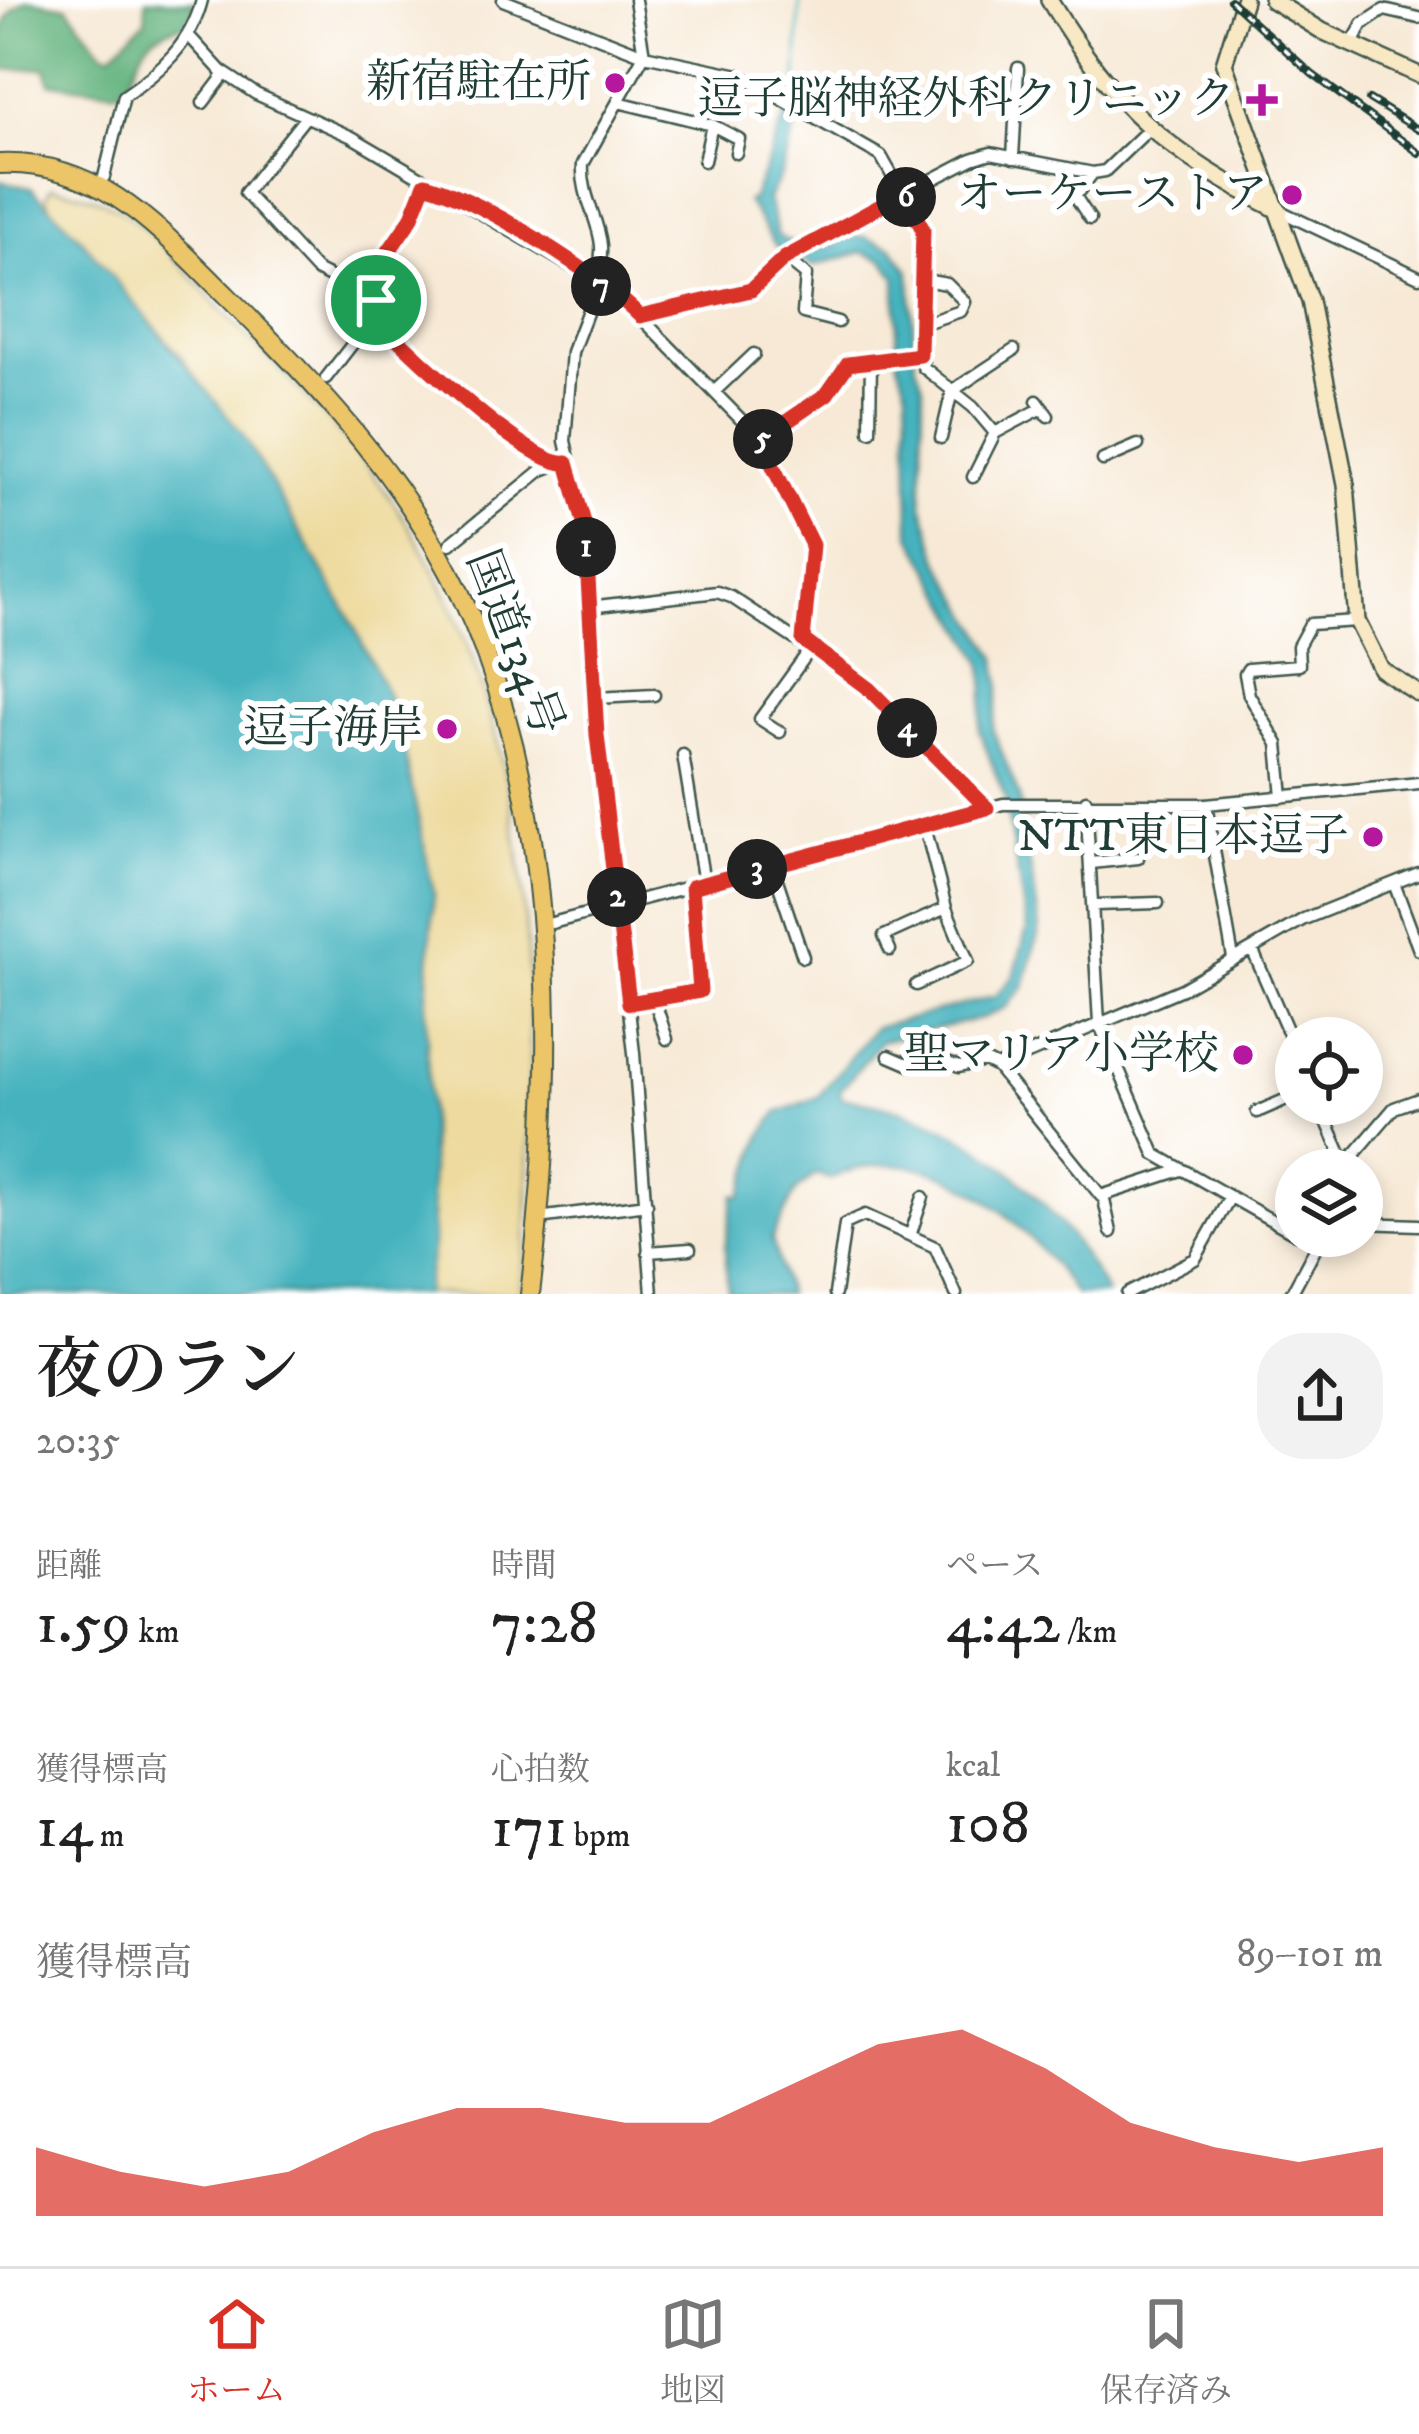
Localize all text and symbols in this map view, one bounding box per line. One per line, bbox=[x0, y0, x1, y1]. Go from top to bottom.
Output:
place label: 新宿駐在所 bbox=[366, 55, 591, 111]
marker: 新宿駐在所 bbox=[602, 70, 628, 96]
place label: 逗子脳神経外科クリニック bbox=[698, 72, 1235, 128]
marker: 逗子脳神経外科クリニック bbox=[1246, 84, 1278, 116]
pin: 6 bbox=[876, 167, 936, 227]
place label: オーケーストア bbox=[957, 167, 1268, 223]
text: 6 bbox=[897, 176, 915, 217]
marker: オーケーストア bbox=[1279, 182, 1305, 208]
pin bbox=[325, 249, 427, 351]
pin: 7 bbox=[571, 256, 631, 316]
text: 7 bbox=[592, 265, 610, 306]
icon: arrive bbox=[343, 267, 409, 333]
pin: 5 bbox=[733, 409, 793, 469]
text: 5 bbox=[755, 418, 771, 459]
pin: 1 bbox=[556, 517, 616, 577]
text: 1 bbox=[580, 526, 592, 567]
street label: 国道134号 bbox=[453, 542, 575, 744]
pin: 4 bbox=[877, 698, 937, 758]
place label: 逗子海岸 bbox=[243, 701, 423, 757]
text: 4 bbox=[898, 707, 917, 748]
marker: 逗子海岸 bbox=[434, 716, 460, 742]
place label: NTT東日本逗子 bbox=[1018, 809, 1349, 865]
marker: NTT東日本逗子 bbox=[1360, 824, 1386, 850]
pin: 3 bbox=[727, 839, 787, 899]
text: 3 bbox=[751, 848, 763, 889]
pin: 2 bbox=[587, 867, 647, 927]
text: 2 bbox=[609, 876, 625, 917]
map controls bbox=[1275, 1017, 1383, 1257]
button: locate bbox=[1275, 1017, 1383, 1125]
place label: 聖マリア小学校 bbox=[904, 1027, 1219, 1083]
marker: 聖マリア小学校 bbox=[1230, 1042, 1256, 1068]
button: layers bbox=[1275, 1149, 1383, 1257]
text: 夜のラン bbox=[36, 1331, 300, 1413]
button: share bbox=[1257, 1333, 1383, 1459]
text: 20:35 bbox=[36, 1417, 120, 1466]
text: 距離 bbox=[36, 1546, 102, 1587]
text: 時間 bbox=[491, 1546, 557, 1587]
text: ペース bbox=[946, 1546, 1043, 1587]
text: 1.59 bbox=[36, 1587, 131, 1662]
text: 7:28 bbox=[491, 1587, 598, 1662]
text: 4:42 bbox=[946, 1587, 1060, 1662]
text: km bbox=[131, 1612, 180, 1653]
text: /km bbox=[1060, 1612, 1117, 1653]
text: kcal bbox=[946, 1746, 1000, 1787]
text: 獲得標高 bbox=[36, 1750, 168, 1791]
text: 心拍数 bbox=[491, 1750, 590, 1791]
text: 108 bbox=[946, 1787, 1030, 1862]
text: 14 bbox=[36, 1791, 93, 1866]
text: 171 bbox=[491, 1791, 567, 1866]
text: m bbox=[93, 1816, 124, 1857]
text: bpm bbox=[567, 1816, 631, 1857]
text: 89–101 m bbox=[1237, 1930, 1383, 1979]
text: 獲得標高 bbox=[36, 1939, 192, 1988]
tab: ホーム bbox=[187, 2291, 286, 2412]
tab: 地図 bbox=[660, 2291, 726, 2412]
tab: 保存済み bbox=[1100, 2291, 1232, 2412]

